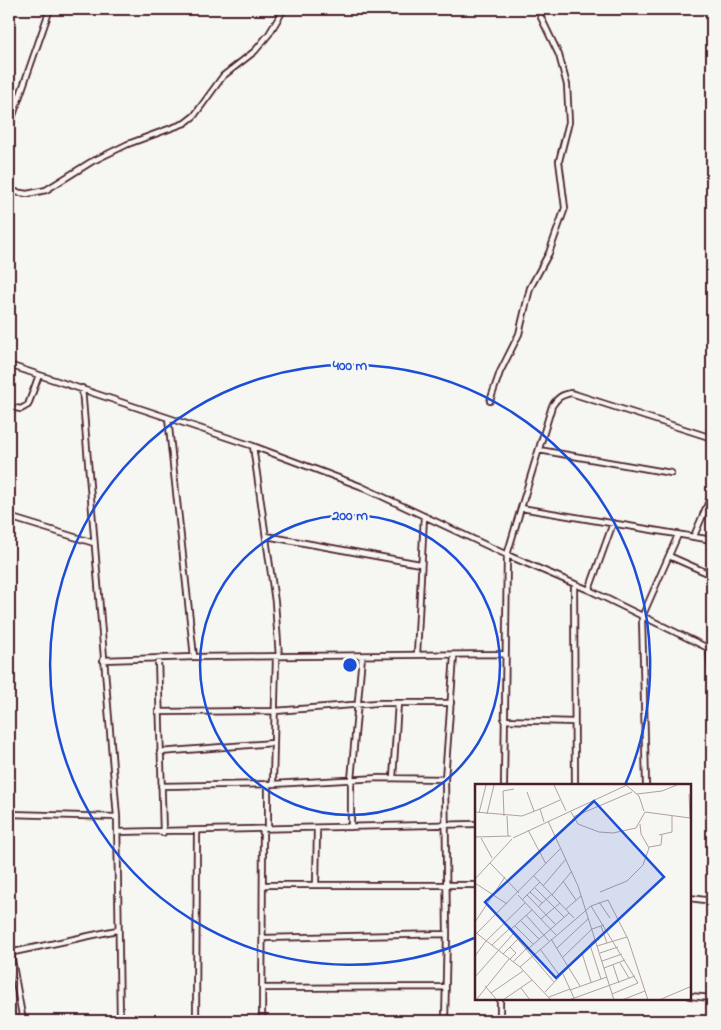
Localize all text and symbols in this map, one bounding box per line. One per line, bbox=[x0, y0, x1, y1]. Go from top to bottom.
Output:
text: 400 m bbox=[332, 355, 368, 377]
text: 200 m bbox=[331, 505, 368, 527]
centre of rings bbox=[341, 656, 359, 674]
inset map bbox=[475, 784, 691, 1000]

